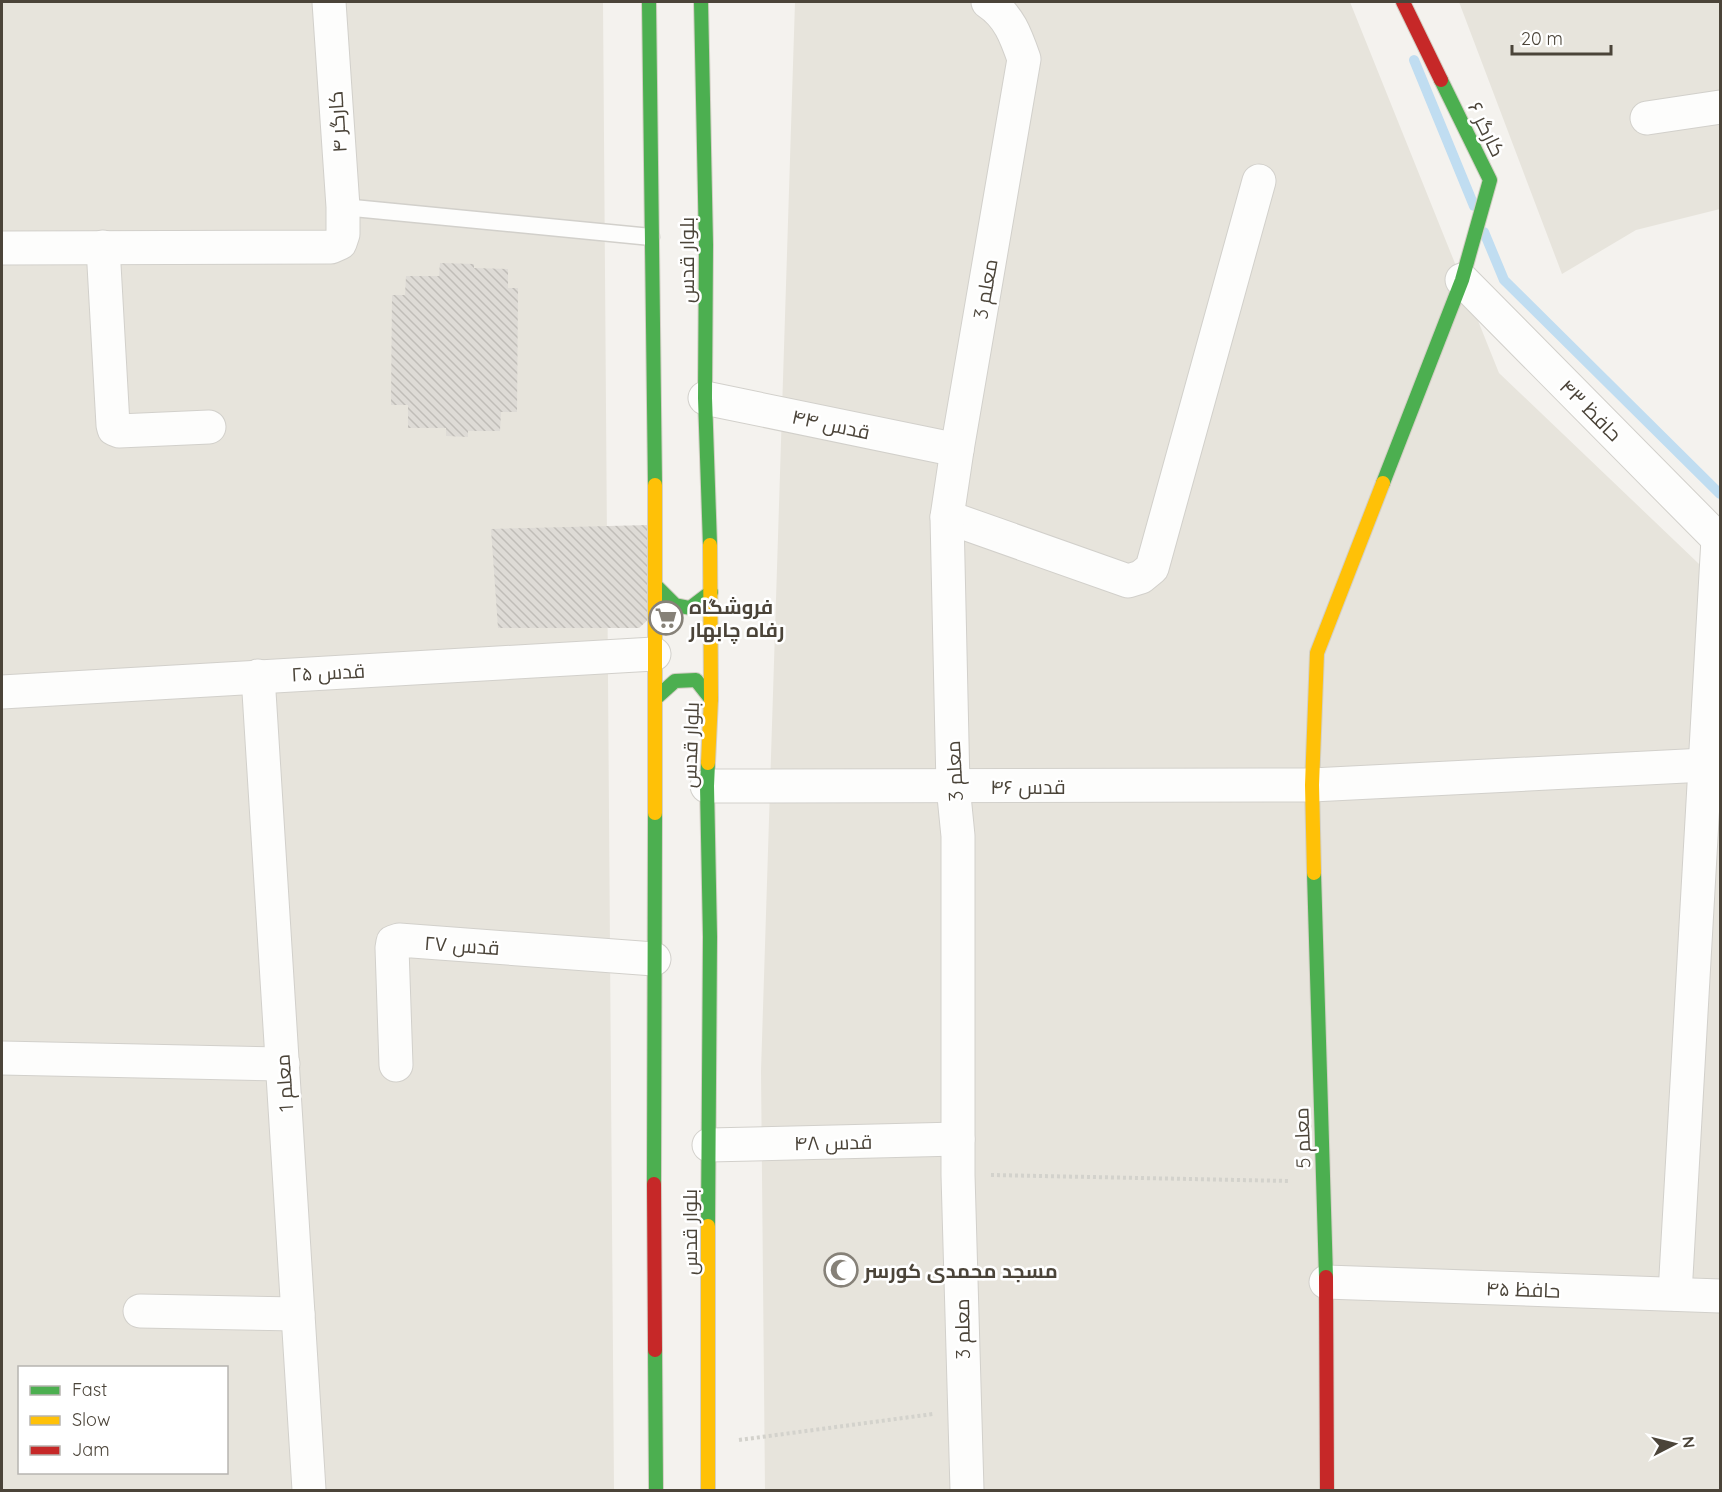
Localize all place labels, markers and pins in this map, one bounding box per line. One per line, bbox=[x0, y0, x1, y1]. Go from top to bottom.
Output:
place label: فروشگاه رفاه چابهار bbox=[688, 594, 784, 644]
supermarket icon: فروشگاه رفاه چابهار bbox=[648, 600, 684, 636]
mosque icon: مسجد محمدی کورسر bbox=[823, 1252, 859, 1288]
place label: مسجد محمدی کورسر bbox=[863, 1258, 1058, 1283]

